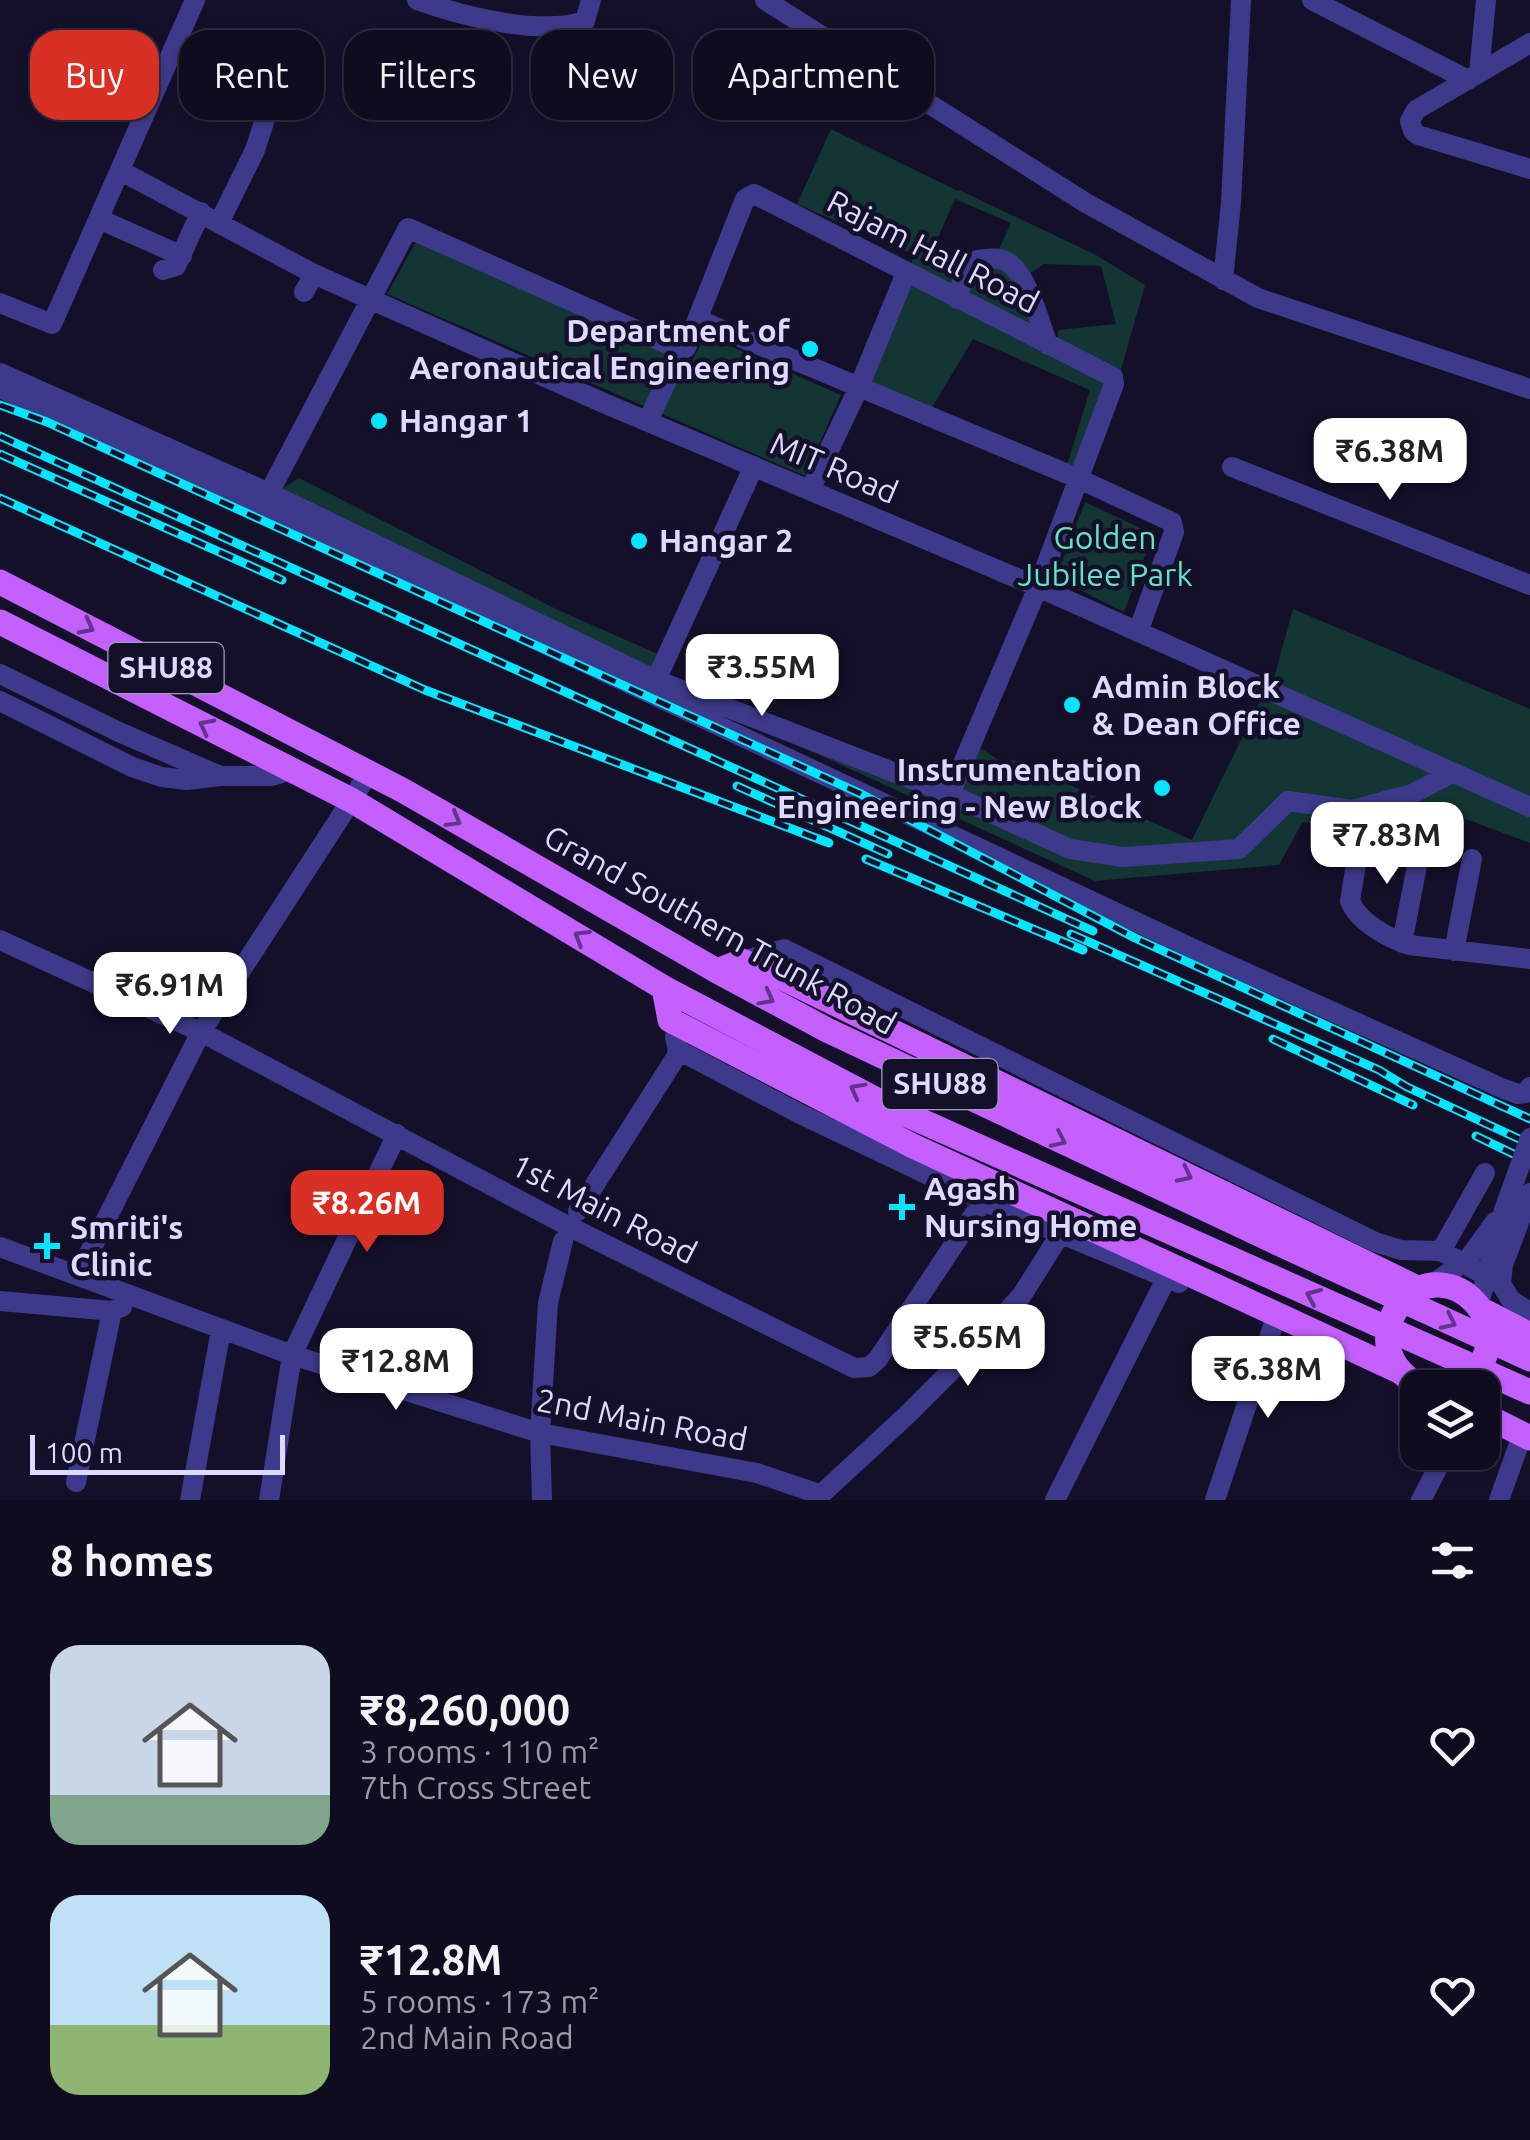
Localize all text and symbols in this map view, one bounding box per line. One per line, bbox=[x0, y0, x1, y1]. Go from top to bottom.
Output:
chip: Buy bbox=[30, 30, 159, 120]
chip: Rent bbox=[179, 30, 324, 120]
chip: Filters bbox=[344, 30, 511, 120]
chip: New bbox=[531, 30, 673, 120]
chip: Apartment bbox=[693, 30, 934, 120]
street label: Rajam Hall Road bbox=[822, 182, 1045, 320]
place label: Department of Aeronautical Engineering bbox=[409, 312, 791, 385]
marker: Department of Aeronautical Engineering bbox=[799, 338, 821, 360]
place label: Hangar 1 bbox=[399, 402, 533, 438]
marker: Hangar 1 bbox=[368, 410, 390, 432]
pin: ₹6.38M bbox=[1309, 418, 1471, 503]
street label: MIT Road bbox=[765, 424, 904, 510]
text: ₹6.38M bbox=[1336, 432, 1444, 468]
park label: Golden Jubilee Park bbox=[1017, 519, 1193, 592]
place label: Hangar 2 bbox=[659, 522, 793, 558]
marker: Hangar 2 bbox=[628, 530, 650, 552]
one-way arrow bbox=[76, 615, 94, 634]
pin: ₹3.55M bbox=[681, 634, 843, 719]
road number: SHU88 bbox=[109, 643, 224, 693]
text: ₹3.55M bbox=[708, 648, 816, 684]
place label: Admin Block & Dean Office bbox=[1092, 668, 1301, 741]
marker: Admin Block & Dean Office bbox=[1061, 694, 1083, 716]
one-way arrow bbox=[198, 719, 216, 738]
place label: Instrumentation Engineering - New Block bbox=[777, 751, 1142, 824]
marker: Instrumentation Engineering - New Block bbox=[1151, 777, 1173, 799]
pin: ₹7.83M bbox=[1306, 802, 1468, 887]
one-way arrow bbox=[443, 807, 461, 827]
text: ₹7.83M bbox=[1333, 816, 1441, 852]
street label: Grand Southern Trunk Road bbox=[538, 817, 903, 1041]
one-way arrow bbox=[574, 930, 592, 949]
pin: ₹6.91M bbox=[89, 952, 251, 1037]
text: ₹6.91M bbox=[116, 966, 224, 1002]
one-way arrow bbox=[757, 986, 775, 1005]
road number: SHU88 bbox=[882, 1059, 998, 1109]
one-way arrow bbox=[850, 1082, 868, 1102]
one-way arrow bbox=[1049, 1127, 1067, 1147]
street label: 1st Main Road bbox=[506, 1146, 703, 1270]
one-way arrow bbox=[1175, 1162, 1193, 1182]
pin: ₹8.26M bbox=[286, 1170, 448, 1255]
place label: Agash Nursing Home bbox=[924, 1170, 1137, 1243]
text: ₹8.26M bbox=[313, 1184, 421, 1220]
marker: Agash Nursing Home bbox=[889, 1194, 915, 1220]
place label: Smriti's Clinic bbox=[70, 1209, 183, 1282]
marker: Smriti's Clinic bbox=[34, 1233, 60, 1259]
one-way arrow bbox=[1305, 1288, 1323, 1308]
pin: ₹5.65M bbox=[887, 1304, 1049, 1389]
one-way arrow bbox=[1439, 1310, 1457, 1330]
text: ₹5.65M bbox=[914, 1318, 1022, 1354]
pin: ₹12.8M bbox=[315, 1328, 477, 1413]
pin: ₹6.38M bbox=[1187, 1336, 1349, 1421]
text: ₹12.8M bbox=[342, 1342, 450, 1378]
text: ₹6.38M bbox=[1214, 1350, 1322, 1386]
map controls bbox=[1400, 1370, 1500, 1470]
button: layers bbox=[1400, 1370, 1500, 1470]
street label: 2nd Main Road bbox=[534, 1381, 751, 1457]
scale bar bbox=[30, 1430, 285, 1474]
text: 100 m bbox=[45, 1437, 123, 1468]
icon: filters bbox=[1425, 1533, 1480, 1588]
text: 8 homes bbox=[50, 1537, 214, 1584]
icon: home bbox=[130, 1685, 250, 1805]
text: ₹8,260,000 bbox=[360, 1686, 570, 1733]
icon: heart bbox=[1425, 1718, 1480, 1773]
text: 3 rooms · 110 m² bbox=[360, 1733, 600, 1769]
text: 7th Cross Street bbox=[360, 1769, 591, 1805]
icon: home bbox=[130, 1935, 250, 2055]
text: ₹12.8M bbox=[360, 1936, 502, 1983]
icon: heart bbox=[1425, 1968, 1480, 2023]
text: 5 rooms · 173 m² bbox=[360, 1983, 600, 2019]
text: 2nd Main Road bbox=[360, 2019, 574, 2055]

